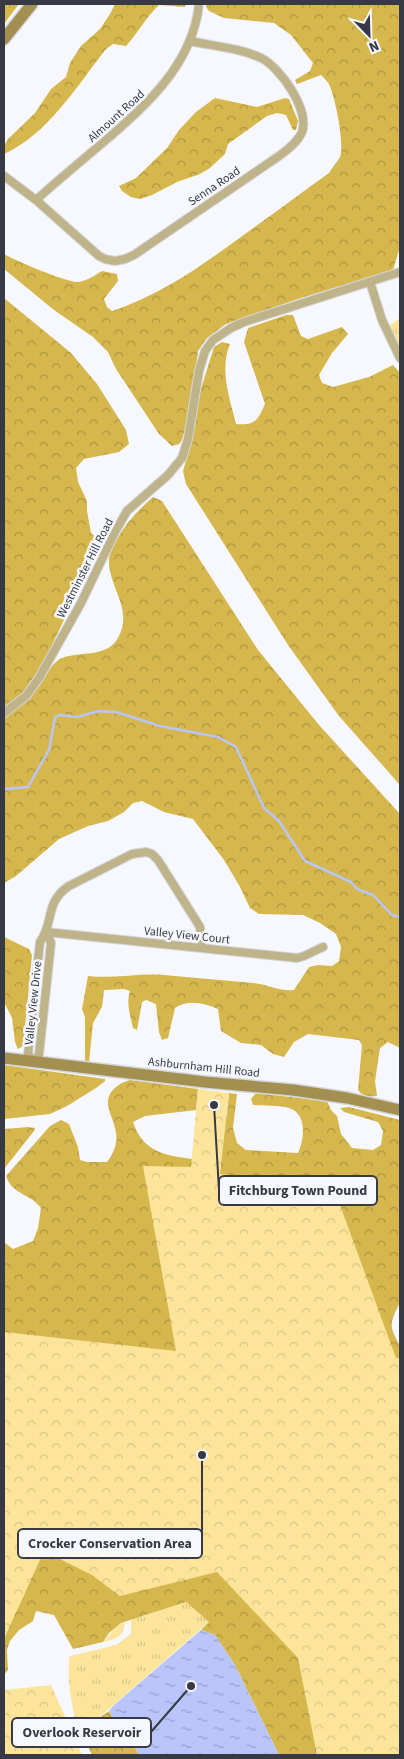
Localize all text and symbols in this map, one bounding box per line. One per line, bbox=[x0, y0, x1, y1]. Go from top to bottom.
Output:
north arrow bbox=[344, 10, 394, 60]
text: N bbox=[365, 35, 382, 57]
street label: Almount Road bbox=[84, 86, 149, 147]
street label: Senna Road bbox=[185, 163, 244, 210]
street label: Westminster Hill Road bbox=[53, 515, 118, 621]
street label: Valley View Court bbox=[143, 923, 231, 948]
street label: Valley View Drive bbox=[21, 960, 46, 1046]
street label: Ashburnham Hill Road bbox=[147, 1053, 261, 1082]
callout: Fitchburg Town Pound bbox=[219, 1176, 377, 1205]
text: Fitchburg Town Pound bbox=[229, 1181, 367, 1201]
callout: Crocker Conservation Area bbox=[18, 1529, 202, 1558]
text: Crocker Conservation Area bbox=[28, 1534, 192, 1554]
callout: Overlook Reservoir bbox=[12, 1718, 151, 1747]
text: Overlook Reservoir bbox=[23, 1723, 142, 1743]

